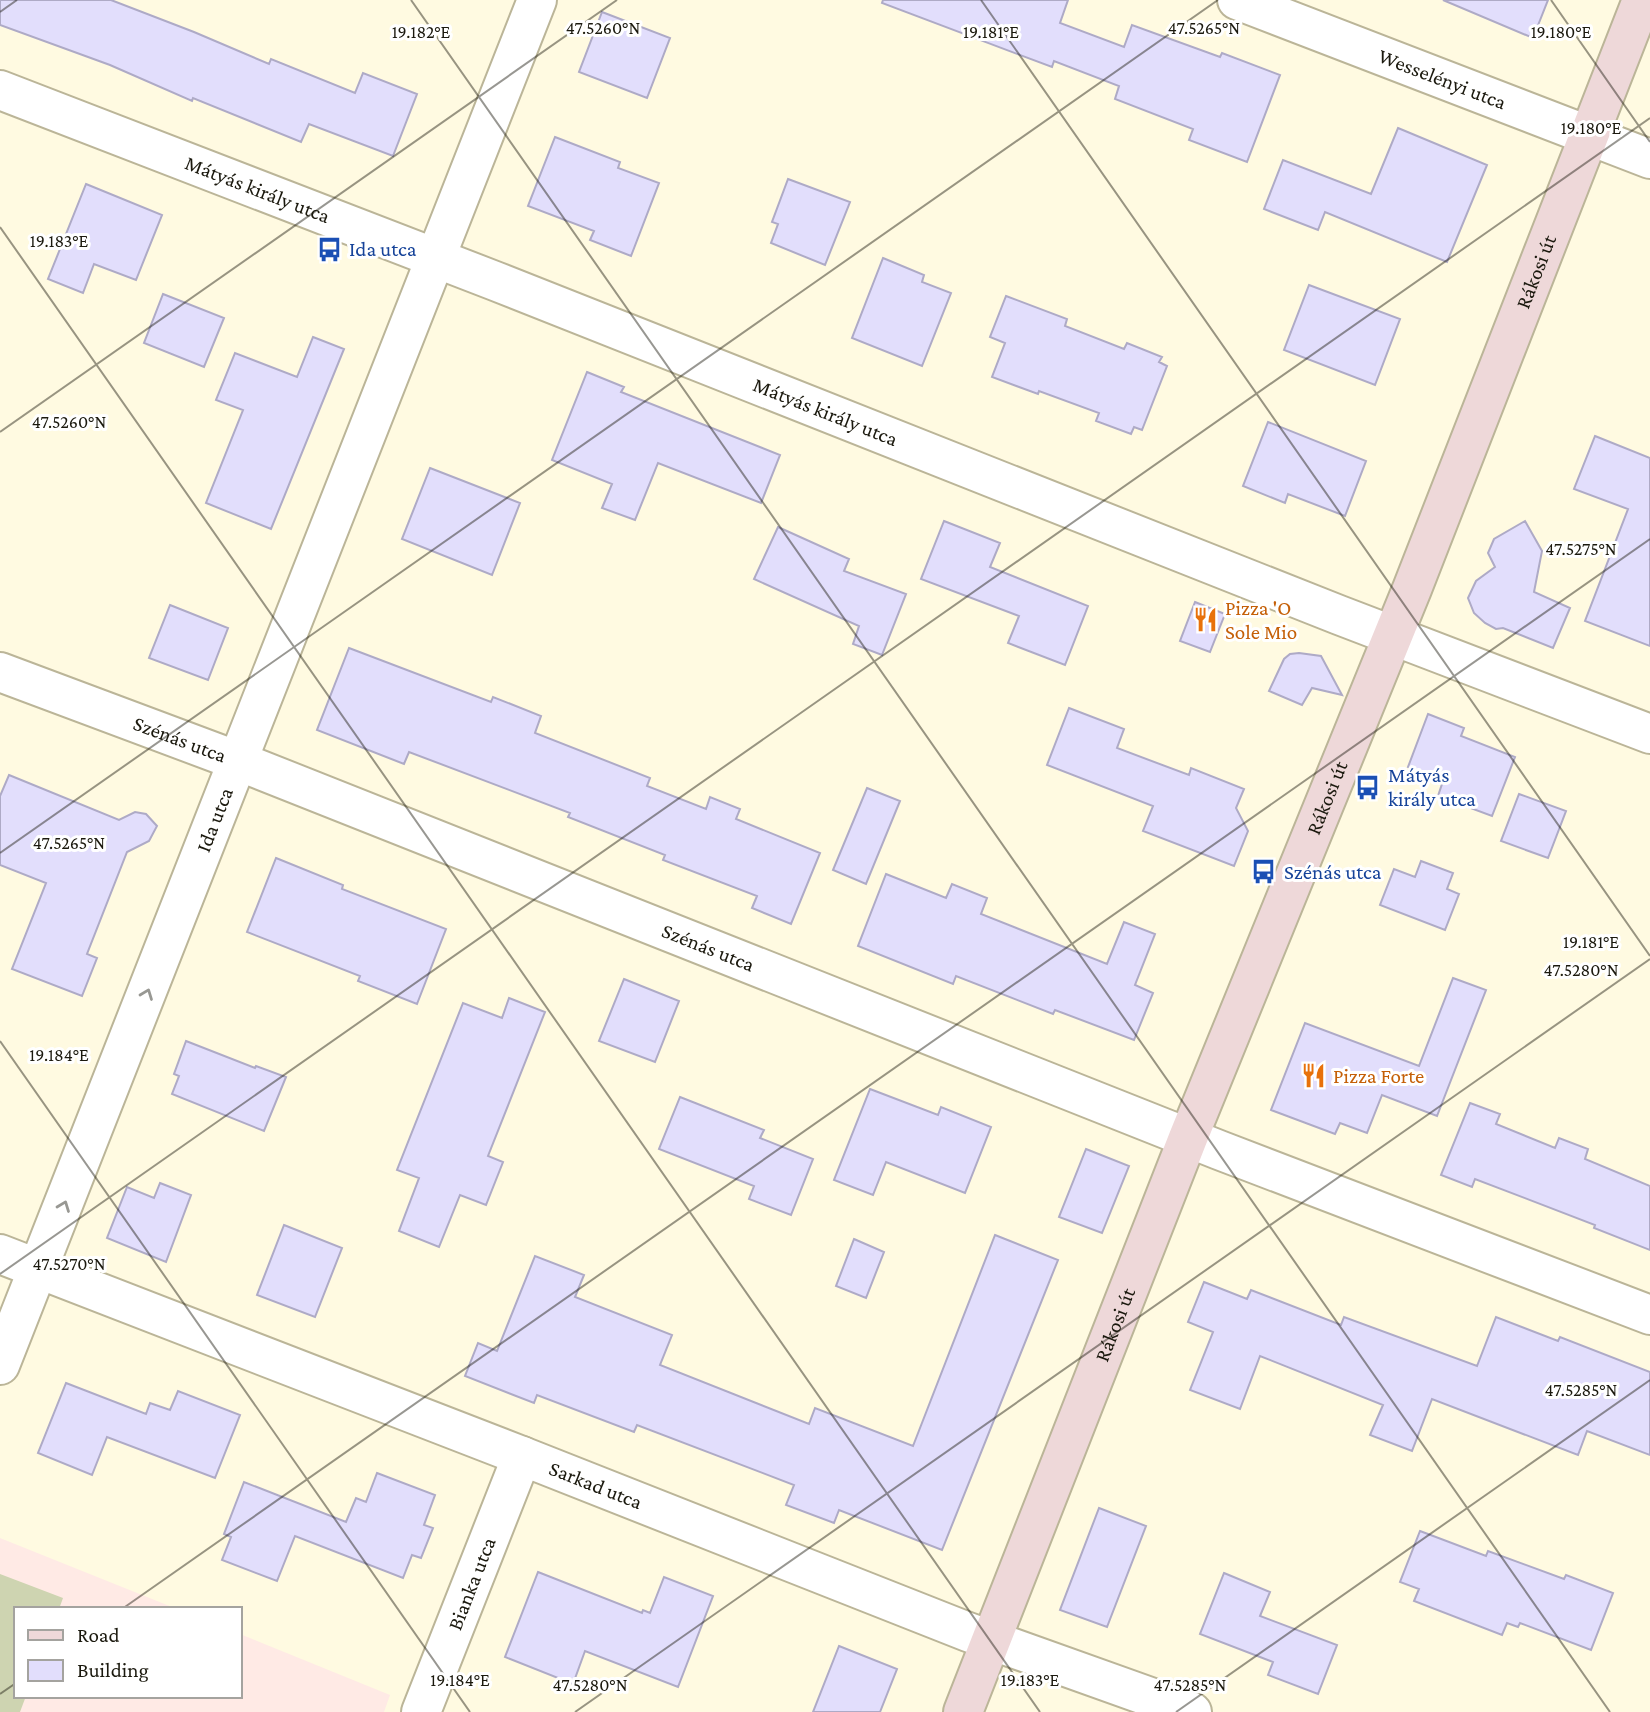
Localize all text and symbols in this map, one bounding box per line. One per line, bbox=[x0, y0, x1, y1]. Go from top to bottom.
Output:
text: 47.5260°N bbox=[566, 18, 640, 38]
text: 47.5265°N bbox=[1168, 18, 1240, 38]
text: 19.182°E bbox=[392, 22, 451, 42]
text: 19.181°E bbox=[963, 22, 1019, 42]
text: 19.180°E bbox=[1531, 22, 1592, 42]
street label: Wesselényi utca bbox=[1375, 44, 1510, 115]
text: 19.180°E bbox=[1561, 118, 1622, 138]
street label: Mátyás király utca bbox=[182, 151, 334, 228]
street label: Rákosi út bbox=[1511, 230, 1561, 312]
text: 19.183°E bbox=[30, 231, 89, 251]
bus stop icon: Ida utca bbox=[315, 235, 343, 263]
place label: Ida utca bbox=[349, 237, 417, 261]
street label: Mátyás király utca bbox=[750, 372, 901, 451]
text: 47.5260°N bbox=[32, 412, 106, 432]
text: 47.5275°N bbox=[1545, 539, 1617, 559]
place label: Pizza 'O Sole Mio bbox=[1225, 596, 1297, 644]
restaurant icon: Pizza 'O Sole Mio bbox=[1191, 606, 1219, 634]
street label: Szénás utca bbox=[130, 711, 230, 768]
street label: Rákosi út bbox=[1301, 756, 1353, 838]
place label: Mátyás király utca bbox=[1388, 763, 1476, 811]
bus stop icon: Mátyás király utca bbox=[1354, 773, 1382, 801]
street label: Ida utca bbox=[191, 784, 238, 855]
text: 47.5265°N bbox=[33, 833, 105, 853]
bus stop icon: Szénás utca bbox=[1250, 858, 1278, 886]
place label: Szénás utca bbox=[1284, 860, 1382, 884]
street label: Szénás utca bbox=[659, 918, 758, 977]
text: 19.181°E bbox=[1563, 932, 1619, 952]
text: 47.5280°N bbox=[1543, 960, 1619, 980]
one-way arrow bbox=[138, 989, 152, 1001]
text: 19.184°E bbox=[29, 1045, 89, 1065]
restaurant icon: Pizza Forte bbox=[1299, 1062, 1327, 1090]
place label: Pizza Forte bbox=[1333, 1064, 1424, 1088]
one-way arrow bbox=[55, 1201, 69, 1213]
text: 47.5270°N bbox=[32, 1254, 106, 1274]
street label: Rákosi út bbox=[1090, 1283, 1140, 1365]
text: 47.5285°N bbox=[1545, 1380, 1618, 1400]
street label: Sarkad utca bbox=[546, 1456, 646, 1514]
street label: Bianka utca bbox=[442, 1533, 501, 1634]
legend bbox=[14, 1607, 242, 1698]
text: Road bbox=[77, 1623, 120, 1647]
text: Building bbox=[77, 1658, 149, 1682]
text: 19.184°E bbox=[430, 1670, 490, 1690]
text: 19.183°E bbox=[1001, 1670, 1060, 1690]
text: 47.5280°N bbox=[552, 1675, 628, 1695]
text: 47.5285°N bbox=[1154, 1675, 1227, 1695]

